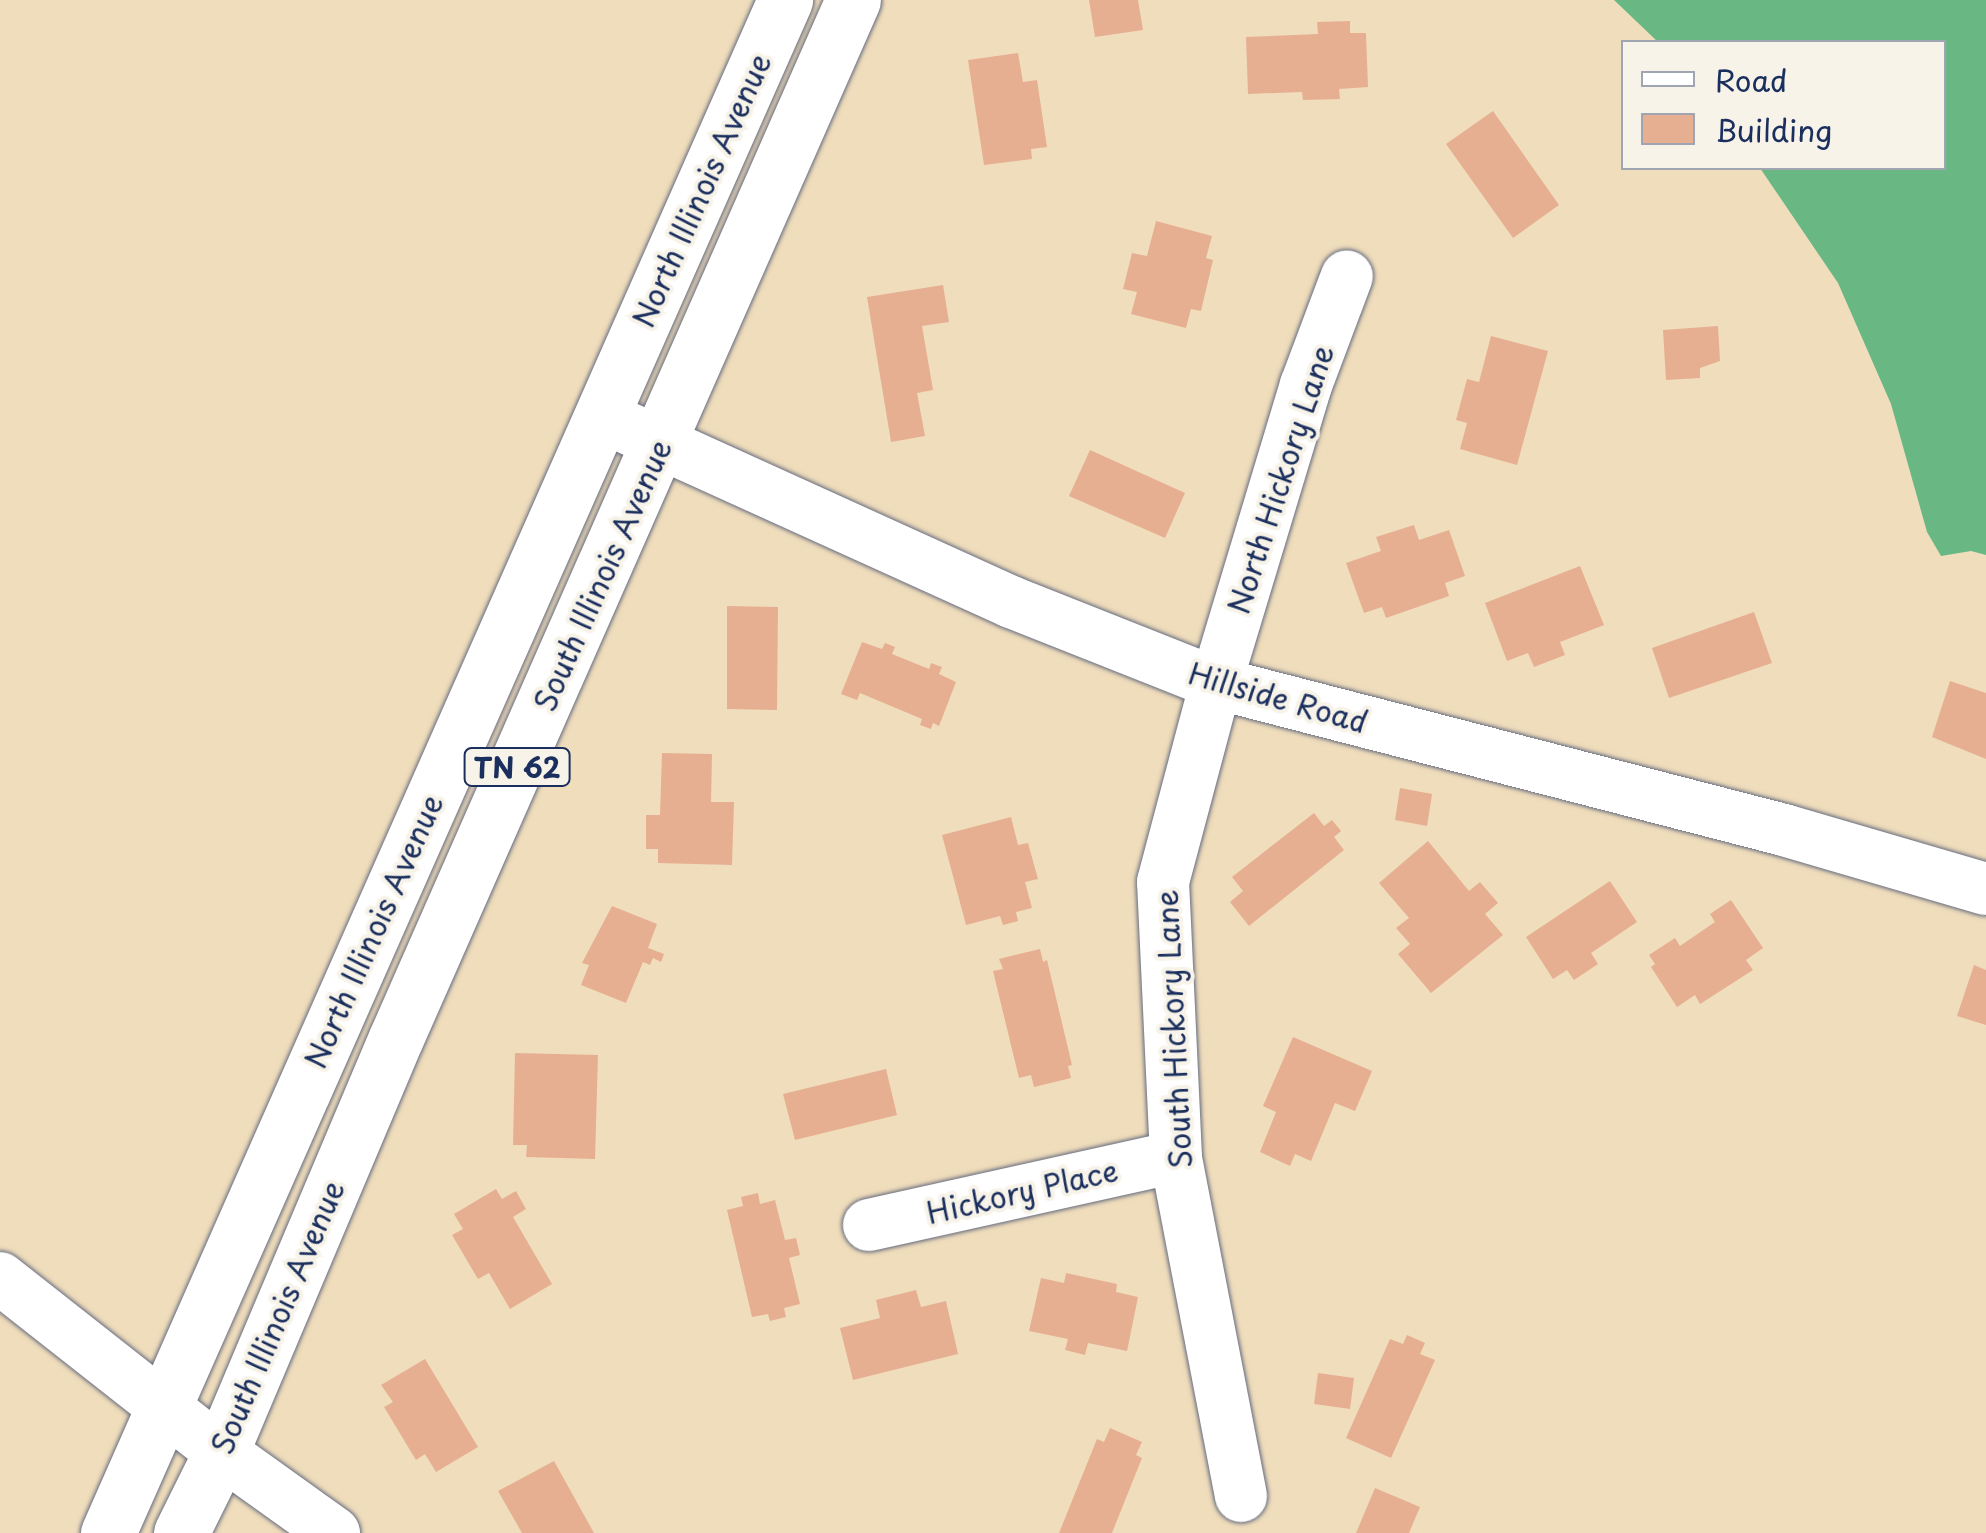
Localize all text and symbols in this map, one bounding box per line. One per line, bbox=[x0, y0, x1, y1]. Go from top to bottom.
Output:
legend bbox=[1621, 40, 1946, 170]
street label: North Illinois Avenue bbox=[624, 47, 778, 333]
text: Road bbox=[1715, 57, 1788, 102]
text: Building bbox=[1715, 107, 1832, 152]
street label: North Hickory Lane bbox=[1219, 338, 1341, 620]
street label: South Illinois Avenue bbox=[525, 433, 679, 717]
street label: Hillside Road bbox=[1184, 654, 1372, 740]
road number: TN 62 bbox=[462, 744, 572, 790]
street label: North Illinois Avenue bbox=[296, 788, 450, 1074]
street label: South Hickory Lane bbox=[1148, 887, 1198, 1171]
street label: Hickory Place bbox=[922, 1151, 1122, 1231]
street label: South Illinois Avenue bbox=[203, 1174, 351, 1460]

